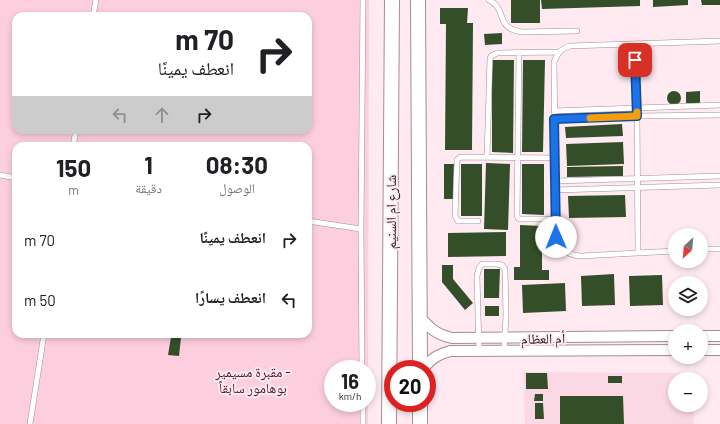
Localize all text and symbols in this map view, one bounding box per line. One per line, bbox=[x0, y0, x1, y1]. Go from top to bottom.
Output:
text: 70 m bbox=[175, 22, 234, 56]
icon: right bbox=[248, 28, 300, 80]
pin bbox=[618, 43, 652, 77]
icon: arrive bbox=[624, 49, 646, 71]
text: انعطف يمينًا bbox=[158, 57, 234, 79]
icon: left bbox=[109, 104, 131, 126]
icon: ahead bbox=[151, 104, 173, 126]
icon: right bbox=[193, 104, 215, 126]
text: 1 bbox=[144, 150, 153, 179]
text: 08:30 bbox=[206, 150, 268, 179]
text: 150 bbox=[56, 153, 91, 182]
street label: شارع ام السنيم bbox=[382, 175, 401, 249]
text: دقيقة bbox=[135, 180, 162, 196]
text: الوصول bbox=[219, 180, 255, 196]
text: m bbox=[68, 182, 79, 198]
position arrow bbox=[535, 216, 577, 258]
text: انعطف يمينًا bbox=[199, 228, 266, 246]
north arrow bbox=[668, 228, 708, 268]
map controls bbox=[668, 228, 708, 412]
icon: right bbox=[278, 229, 300, 251]
text: 70 m bbox=[24, 231, 55, 249]
button: layers bbox=[668, 276, 708, 316]
text: انعطف يسارًا bbox=[195, 288, 266, 306]
icon: left bbox=[278, 289, 300, 311]
text: 50 m bbox=[24, 291, 56, 309]
button: + bbox=[668, 324, 708, 364]
street label: أم العظام bbox=[521, 329, 565, 349]
speed limit sign: 20 bbox=[384, 360, 436, 412]
park label: مقبرة مسيمير - بوهامور سابقاً bbox=[214, 363, 291, 397]
text: 16 bbox=[341, 369, 359, 393]
button: − bbox=[668, 372, 708, 412]
text: km/h bbox=[339, 390, 361, 402]

